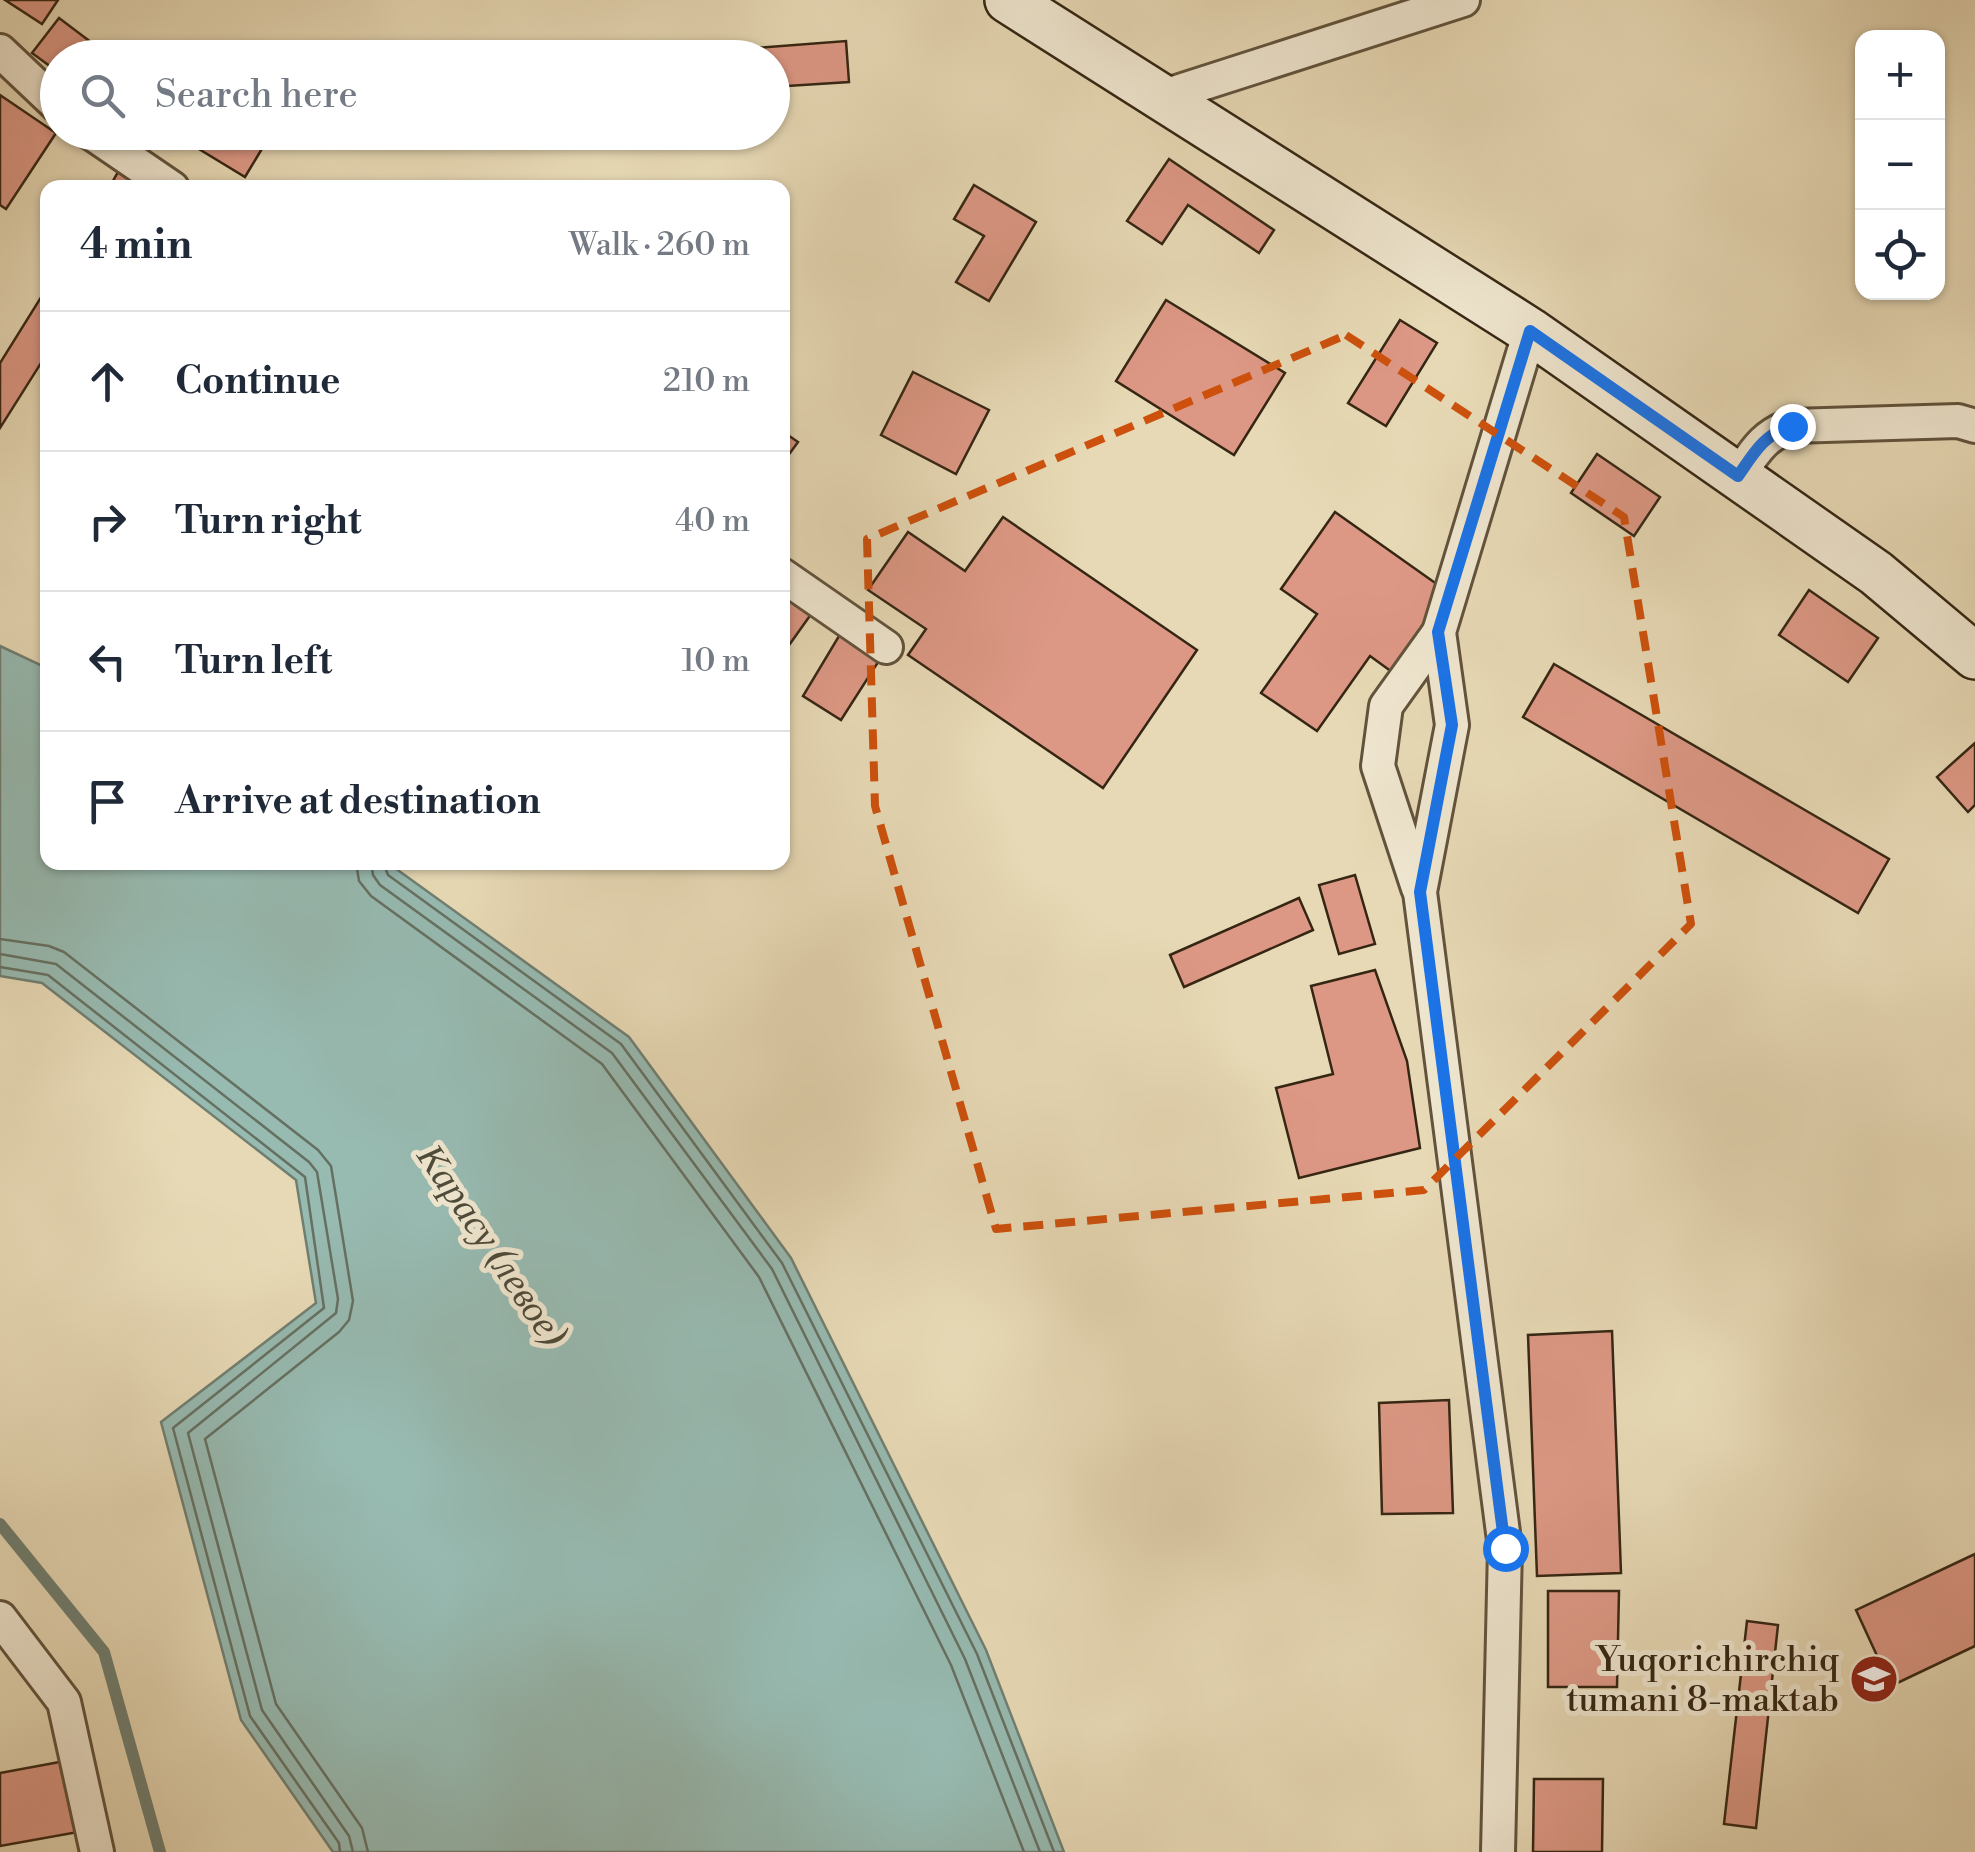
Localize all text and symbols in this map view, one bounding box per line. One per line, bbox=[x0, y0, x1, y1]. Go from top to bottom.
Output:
map controls bbox=[1855, 30, 1945, 300]
button: + bbox=[1855, 30, 1945, 120]
search box bbox=[40, 40, 790, 150]
icon: search bbox=[75, 68, 130, 123]
text: Search here bbox=[155, 72, 358, 119]
button: − bbox=[1855, 120, 1945, 210]
button: locate bbox=[1855, 210, 1945, 300]
text: 4 min bbox=[80, 219, 192, 272]
text: Walk · 260 m bbox=[569, 225, 750, 265]
icon: ahead bbox=[80, 354, 135, 409]
text: Continue bbox=[175, 358, 340, 405]
text: 210 m bbox=[663, 361, 750, 401]
route end bbox=[1770, 404, 1816, 450]
icon: right bbox=[80, 494, 135, 549]
text: Turn right bbox=[175, 498, 361, 545]
text: 40 m bbox=[675, 501, 750, 541]
icon: left bbox=[80, 634, 135, 689]
text: Turn left bbox=[175, 638, 332, 685]
text: 10 m bbox=[681, 641, 750, 681]
icon: arrive bbox=[80, 774, 135, 829]
text: Arrive at destination bbox=[175, 778, 541, 825]
water label: Карасу (левое) bbox=[405, 1135, 576, 1357]
route start bbox=[1483, 1526, 1529, 1572]
place label: Yuqorichirchiq tumani 8-maktab bbox=[1566, 1639, 1839, 1722]
school or university icon: Yuqorichirchiq tumani 8-maktab bbox=[1848, 1653, 1900, 1705]

